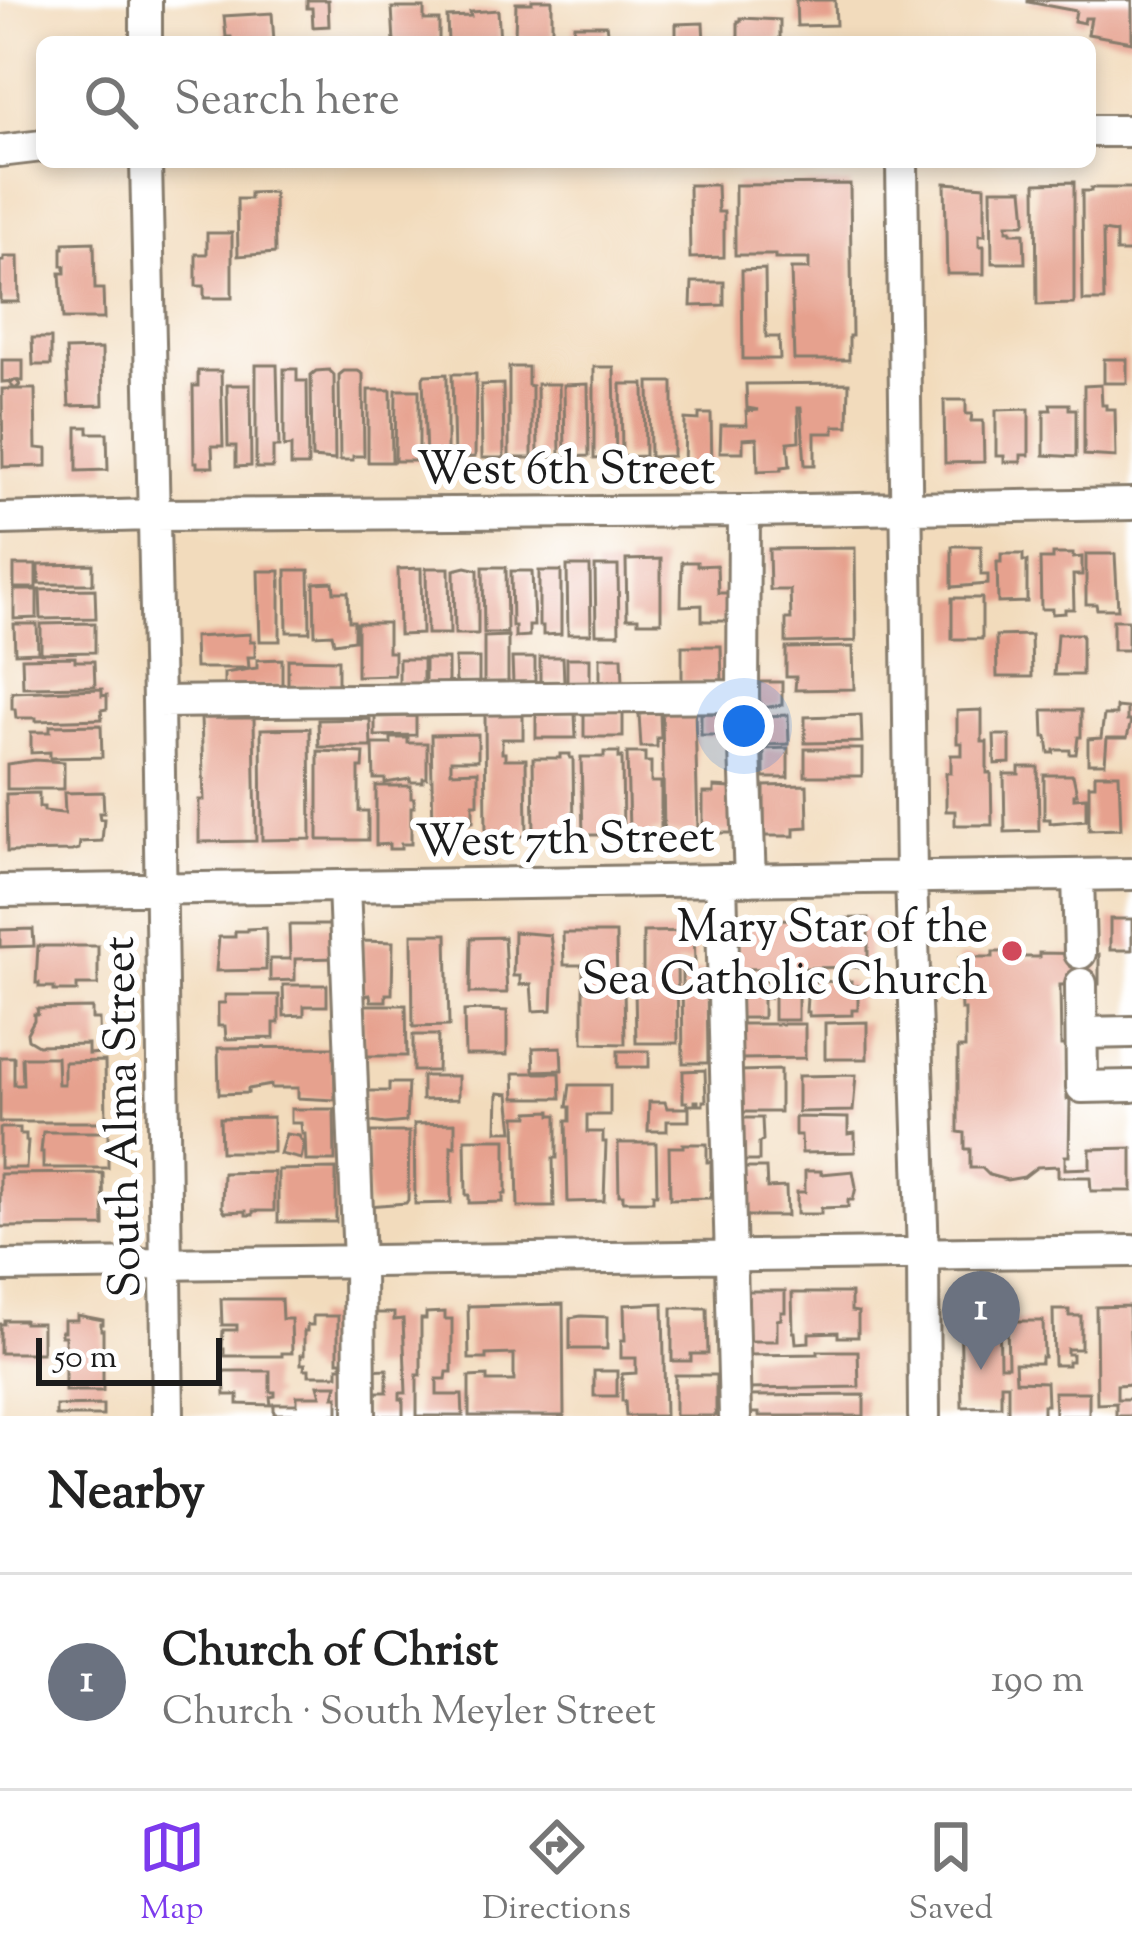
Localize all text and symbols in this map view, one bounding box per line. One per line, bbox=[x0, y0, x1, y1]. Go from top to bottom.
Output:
search box bbox=[36, 36, 1096, 168]
icon: search bbox=[78, 69, 144, 135]
text: Search here bbox=[174, 70, 400, 135]
street label: West 6th Street bbox=[417, 440, 715, 505]
your location bbox=[714, 696, 774, 756]
street label: West 7th Street bbox=[415, 807, 715, 878]
place label: Mary Star of the Sea Catholic Church bbox=[582, 898, 988, 1015]
street label: South Alma Street bbox=[90, 936, 161, 1298]
marker: Mary Star of the Sea Catholic Church bbox=[999, 938, 1025, 964]
pin: 1 bbox=[942, 1271, 1020, 1370]
scale bar bbox=[36, 1332, 222, 1385]
text: 50 m bbox=[54, 1335, 117, 1383]
text: Nearby bbox=[48, 1458, 205, 1531]
text: Church of Christ bbox=[162, 1621, 498, 1686]
text: 1 bbox=[80, 1654, 94, 1710]
text: 190 m bbox=[991, 1654, 1084, 1710]
text: Church · South Meyler Street bbox=[162, 1686, 656, 1742]
tab: Map bbox=[139, 1814, 205, 1934]
tab: Directions bbox=[482, 1814, 631, 1934]
tab: Saved bbox=[909, 1814, 993, 1934]

